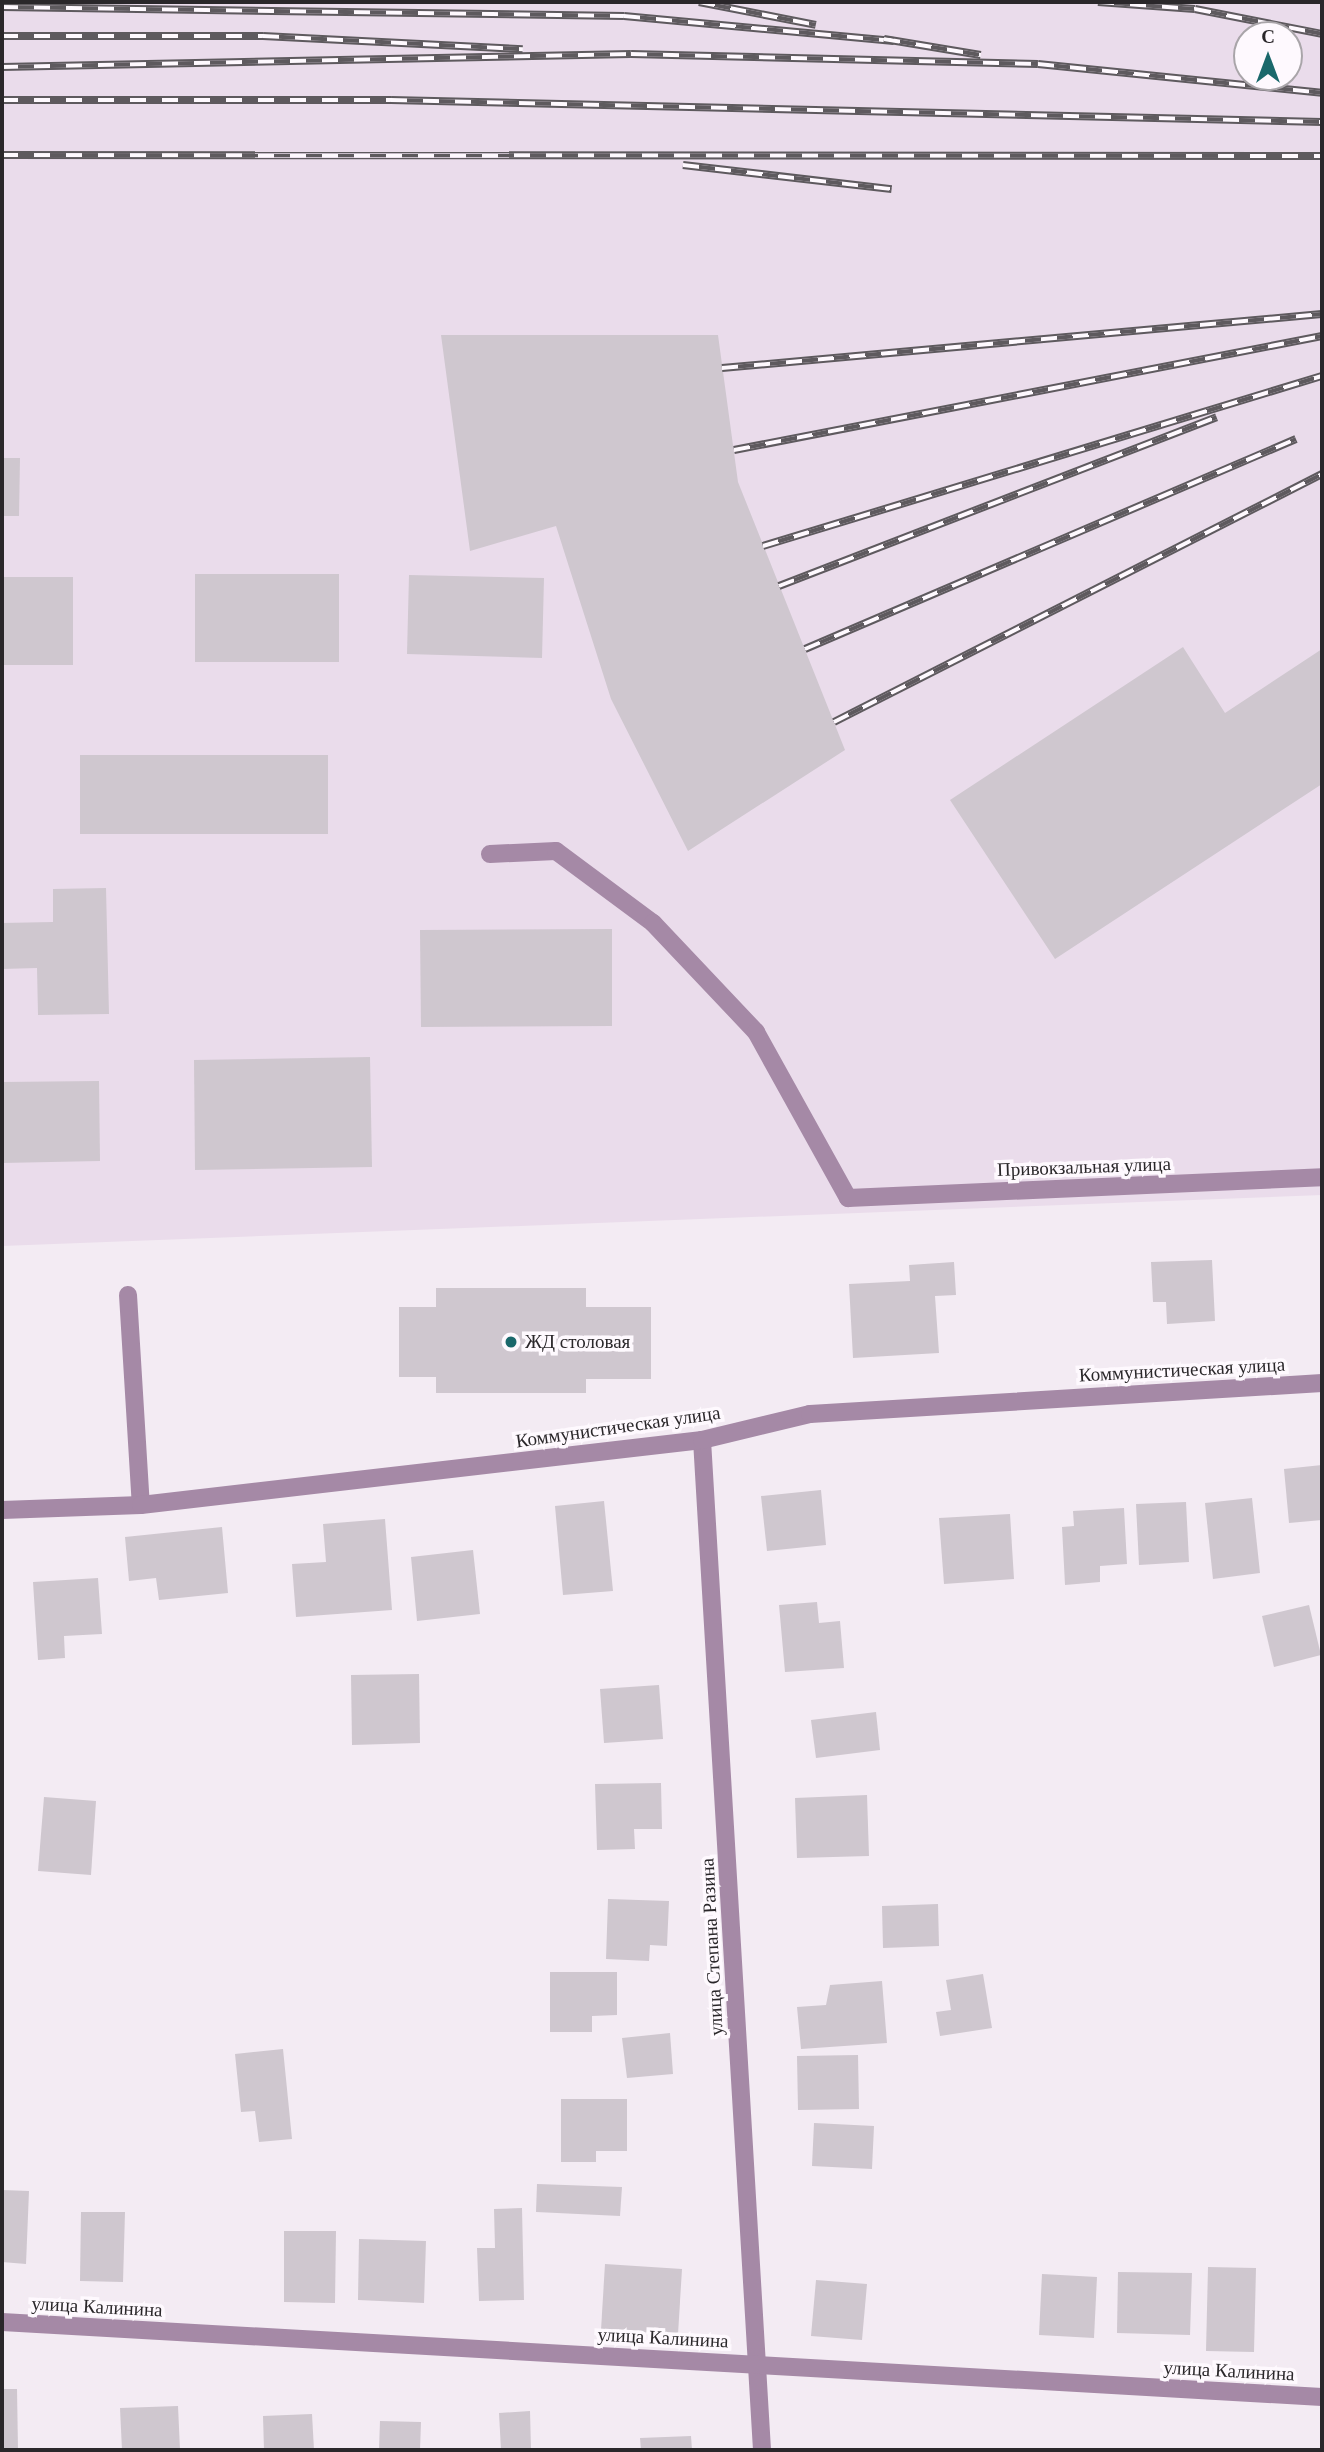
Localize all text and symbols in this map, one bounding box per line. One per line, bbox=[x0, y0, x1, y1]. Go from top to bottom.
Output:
north arrow bbox=[1233, 21, 1303, 91]
text: С bbox=[1261, 26, 1275, 47]
street label: Привокзальная улица bbox=[997, 1153, 1171, 1181]
place label: ЖД столовая bbox=[525, 1331, 630, 1353]
marker: ЖД столовая bbox=[503, 1334, 519, 1350]
street label: Коммунистическая улица bbox=[1078, 1353, 1286, 1387]
street label: Коммунистическая улица bbox=[514, 1401, 722, 1453]
street label: улица Степана Разина bbox=[696, 1857, 728, 2037]
street label: улица Калинина bbox=[31, 2292, 163, 2322]
street label: улица Калинина bbox=[597, 2323, 729, 2353]
street label: улица Калинина bbox=[1163, 2356, 1295, 2386]

